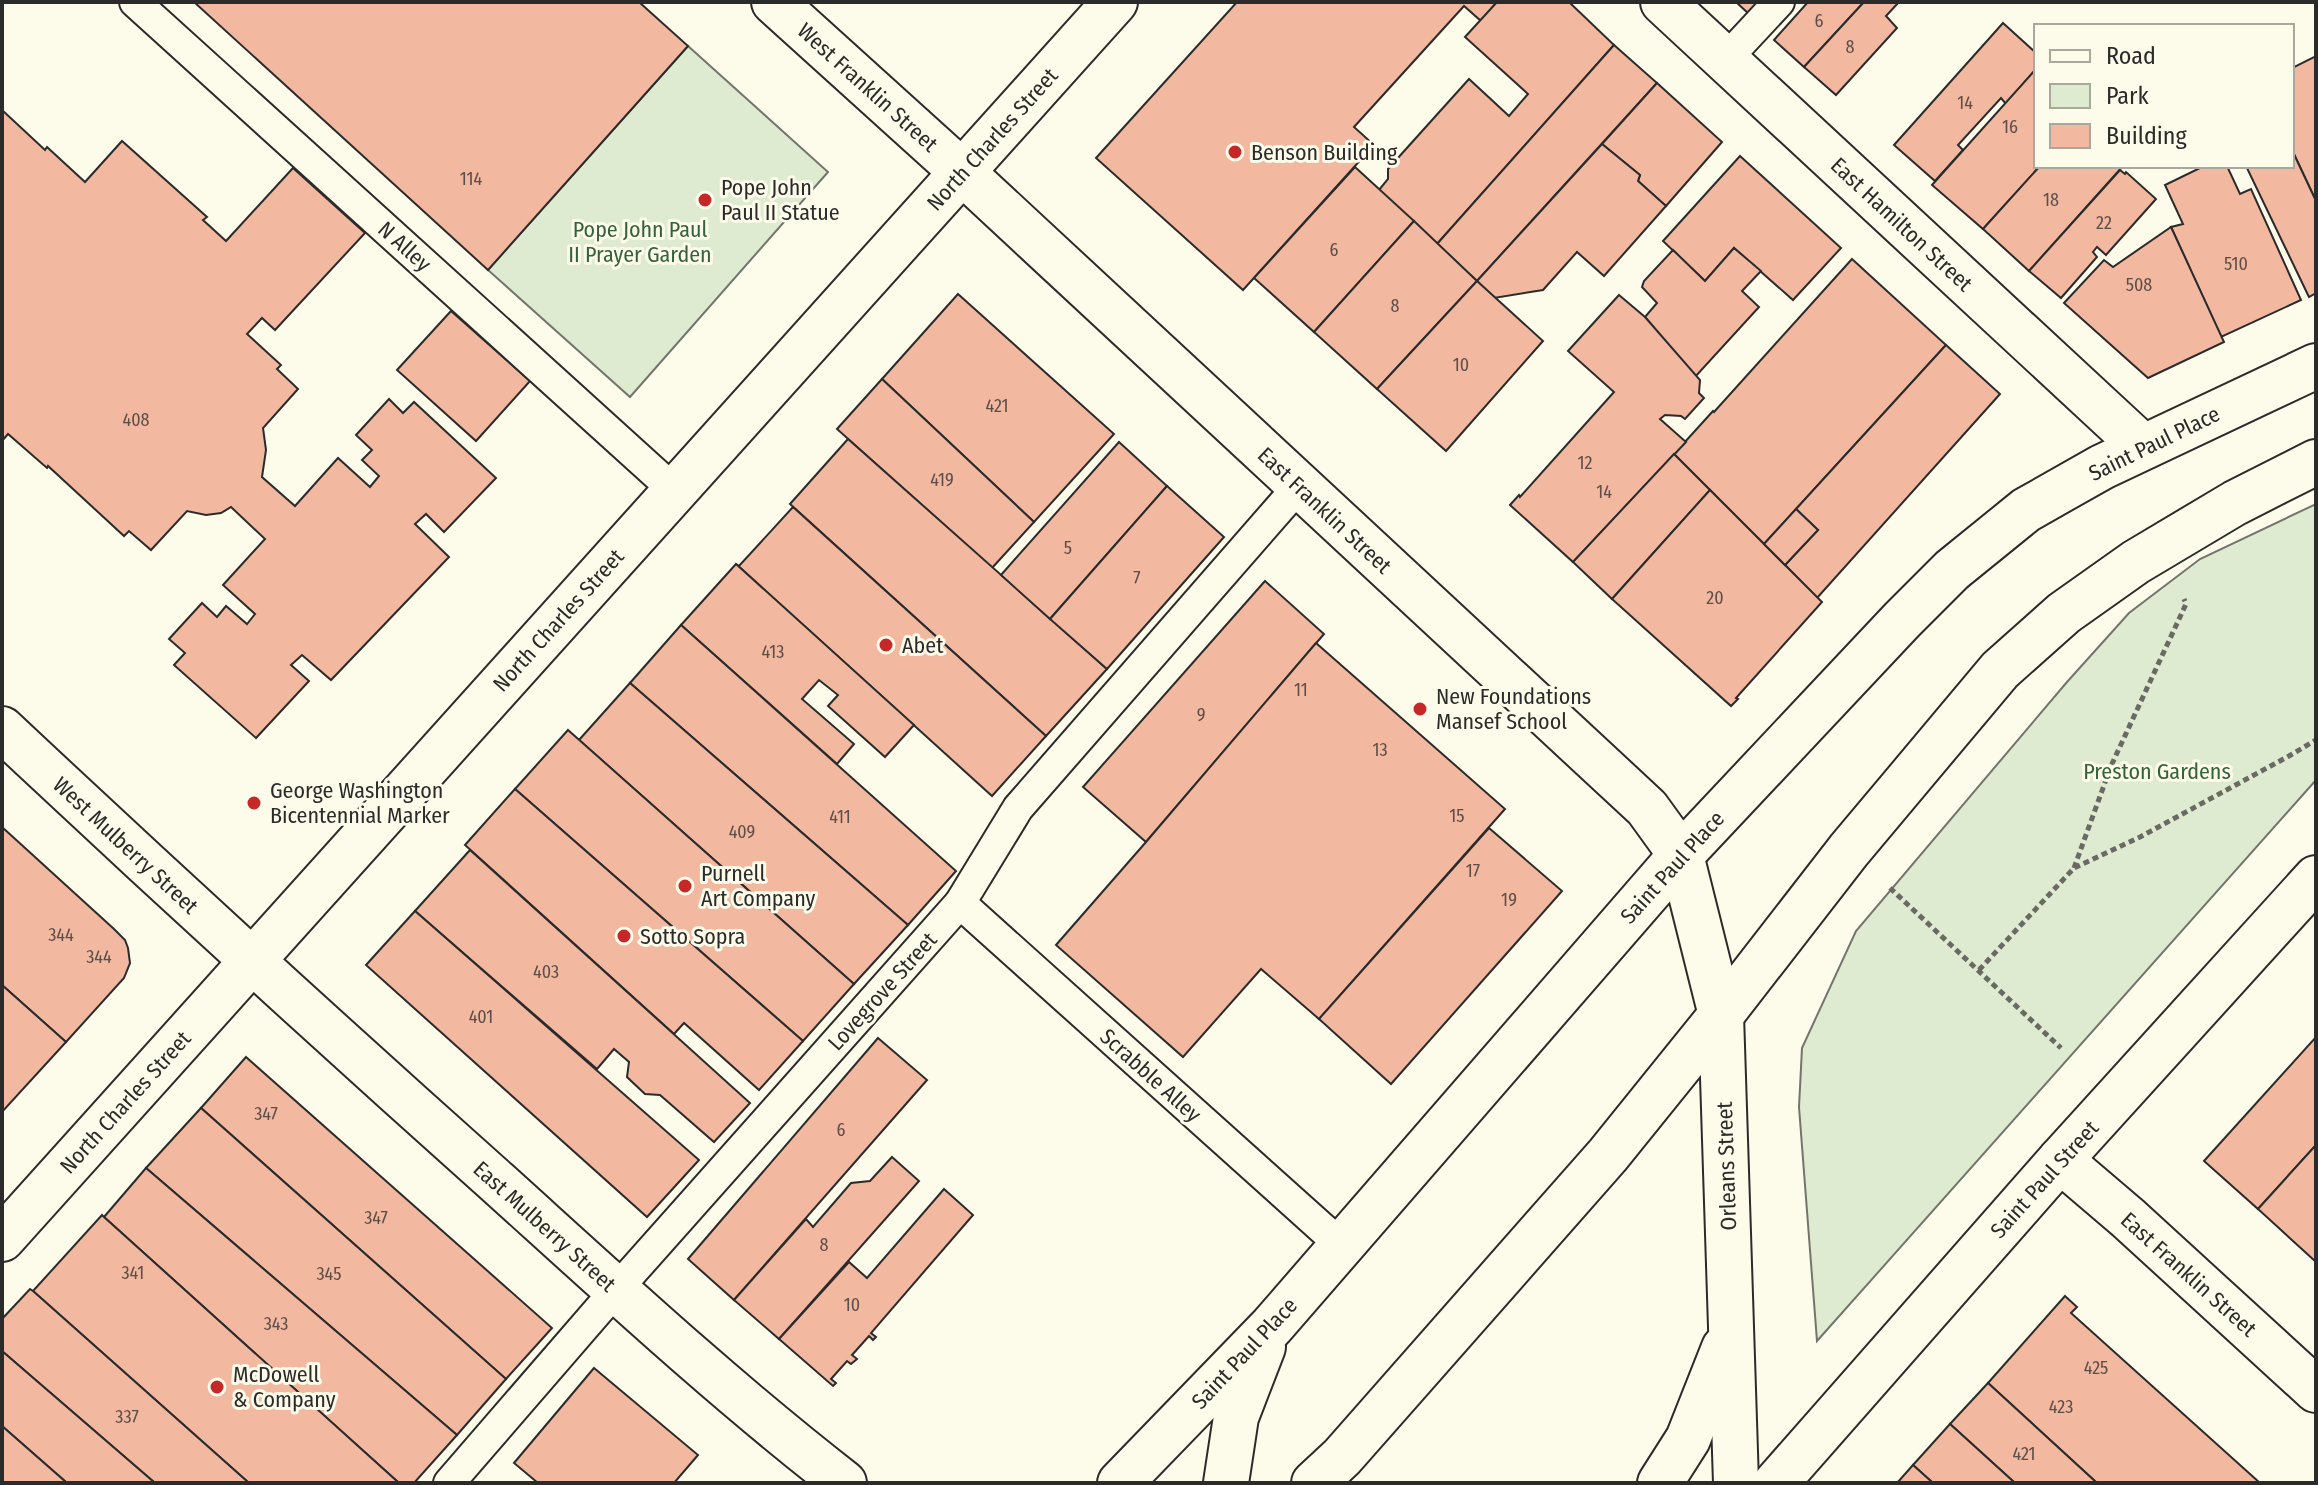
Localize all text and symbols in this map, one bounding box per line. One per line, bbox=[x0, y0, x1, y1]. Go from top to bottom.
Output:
house number: 6 bbox=[1815, 10, 1824, 32]
street label: West Franklin Street bbox=[792, 17, 944, 158]
legend bbox=[2034, 24, 2294, 168]
house number: 8 bbox=[1846, 36, 1855, 58]
text: Road bbox=[2106, 42, 2156, 70]
street label: North Charles Street bbox=[921, 62, 1064, 216]
text: Park bbox=[2106, 82, 2149, 110]
house number: 14 bbox=[1957, 92, 1973, 114]
house number: 16 bbox=[2002, 116, 2018, 138]
text: Building bbox=[2106, 122, 2188, 150]
place label: Benson Building bbox=[1251, 139, 1398, 166]
marker: Benson Building bbox=[1226, 143, 1244, 161]
street label: East Hamilton Street bbox=[1825, 152, 1979, 298]
house number: 114 bbox=[460, 168, 483, 190]
place label: Pope John Paul II Statue bbox=[721, 174, 840, 226]
house number: 18 bbox=[2043, 189, 2059, 211]
marker: Pope John Paul II Statue bbox=[696, 191, 714, 209]
house number: 22 bbox=[2096, 212, 2112, 234]
street label: N Alley bbox=[373, 216, 437, 277]
park label: Pope John Paul II Prayer Garden bbox=[568, 216, 712, 268]
house number: 6 bbox=[1330, 239, 1339, 261]
house number: 510 bbox=[2224, 253, 2248, 275]
house number: 508 bbox=[2126, 274, 2152, 296]
house number: 8 bbox=[1391, 295, 1400, 317]
house number: 10 bbox=[1453, 354, 1469, 376]
house number: 421 bbox=[985, 395, 1009, 417]
street label: Saint Paul Place bbox=[2084, 400, 2224, 487]
house number: 408 bbox=[122, 409, 150, 431]
street label: East Franklin Street bbox=[1252, 441, 1398, 580]
house number: 12 bbox=[1578, 452, 1593, 474]
house number: 419 bbox=[930, 469, 954, 491]
house number: 14 bbox=[1596, 481, 1612, 503]
house number: 5 bbox=[1064, 537, 1072, 559]
street label: North Charles Street bbox=[487, 543, 630, 697]
house number: 7 bbox=[1133, 567, 1141, 589]
house number: 20 bbox=[1706, 587, 1724, 609]
place label: Abet bbox=[902, 632, 944, 659]
marker: Abet bbox=[877, 636, 895, 654]
house number: 413 bbox=[762, 641, 784, 663]
house number: 11 bbox=[1294, 679, 1308, 701]
place label: New Foundations Mansef School bbox=[1436, 683, 1591, 735]
marker: New Foundations Mansef School bbox=[1411, 700, 1429, 718]
house number: 9 bbox=[1197, 704, 1205, 726]
house number: 13 bbox=[1372, 739, 1388, 761]
park label: Preston Gardens bbox=[2083, 758, 2231, 785]
street label: West Mulberry Street bbox=[47, 771, 205, 920]
place label: George Washington Bicentennial Marker bbox=[270, 777, 450, 829]
marker: George Washington Bicentennial Marker bbox=[245, 794, 263, 812]
house number: 15 bbox=[1449, 805, 1465, 827]
street label: Saint Paul Place bbox=[1615, 805, 1730, 929]
house number: 411 bbox=[829, 806, 851, 828]
house number: 409 bbox=[729, 821, 755, 843]
place label: Purnell Art Company bbox=[701, 860, 816, 912]
house number: 17 bbox=[1466, 860, 1480, 882]
marker: Purnell Art Company bbox=[676, 877, 694, 895]
house number: 19 bbox=[1501, 889, 1517, 911]
place label: Sotto Sopra bbox=[640, 923, 745, 950]
house number: 344 bbox=[48, 924, 74, 946]
street label: Lovegrove Street bbox=[822, 926, 943, 1056]
marker: Sotto Sopra bbox=[615, 927, 633, 945]
house number: 344 bbox=[86, 946, 112, 968]
house number: 403 bbox=[533, 961, 559, 983]
house number: 401 bbox=[469, 1006, 493, 1028]
street label: Scrabble Alley bbox=[1094, 1023, 1207, 1128]
street label: North Charles Street bbox=[54, 1025, 197, 1179]
street label: Orleans Street bbox=[1711, 1100, 1742, 1231]
house number: 347 bbox=[254, 1103, 278, 1125]
street label: Saint Paul Street bbox=[1985, 1114, 2105, 1244]
house number: 6 bbox=[837, 1119, 846, 1141]
street label: East Mulberry Street bbox=[468, 1155, 622, 1298]
street label: East Franklin Street bbox=[2115, 1206, 2263, 1343]
house number: 347 bbox=[364, 1207, 388, 1229]
house number: 8 bbox=[820, 1234, 829, 1256]
house number: 341 bbox=[122, 1262, 144, 1284]
house number: 345 bbox=[317, 1263, 341, 1285]
street label: Saint Paul Place bbox=[1186, 1292, 1303, 1415]
house number: 10 bbox=[844, 1294, 860, 1316]
house number: 343 bbox=[264, 1313, 288, 1335]
house number: 425 bbox=[2084, 1357, 2108, 1379]
place label: McDowell & Company bbox=[233, 1361, 336, 1413]
marker: McDowell & Company bbox=[208, 1378, 226, 1396]
house number: 423 bbox=[2049, 1396, 2073, 1418]
house number: 337 bbox=[115, 1406, 139, 1428]
house number: 421 bbox=[2012, 1443, 2036, 1465]

